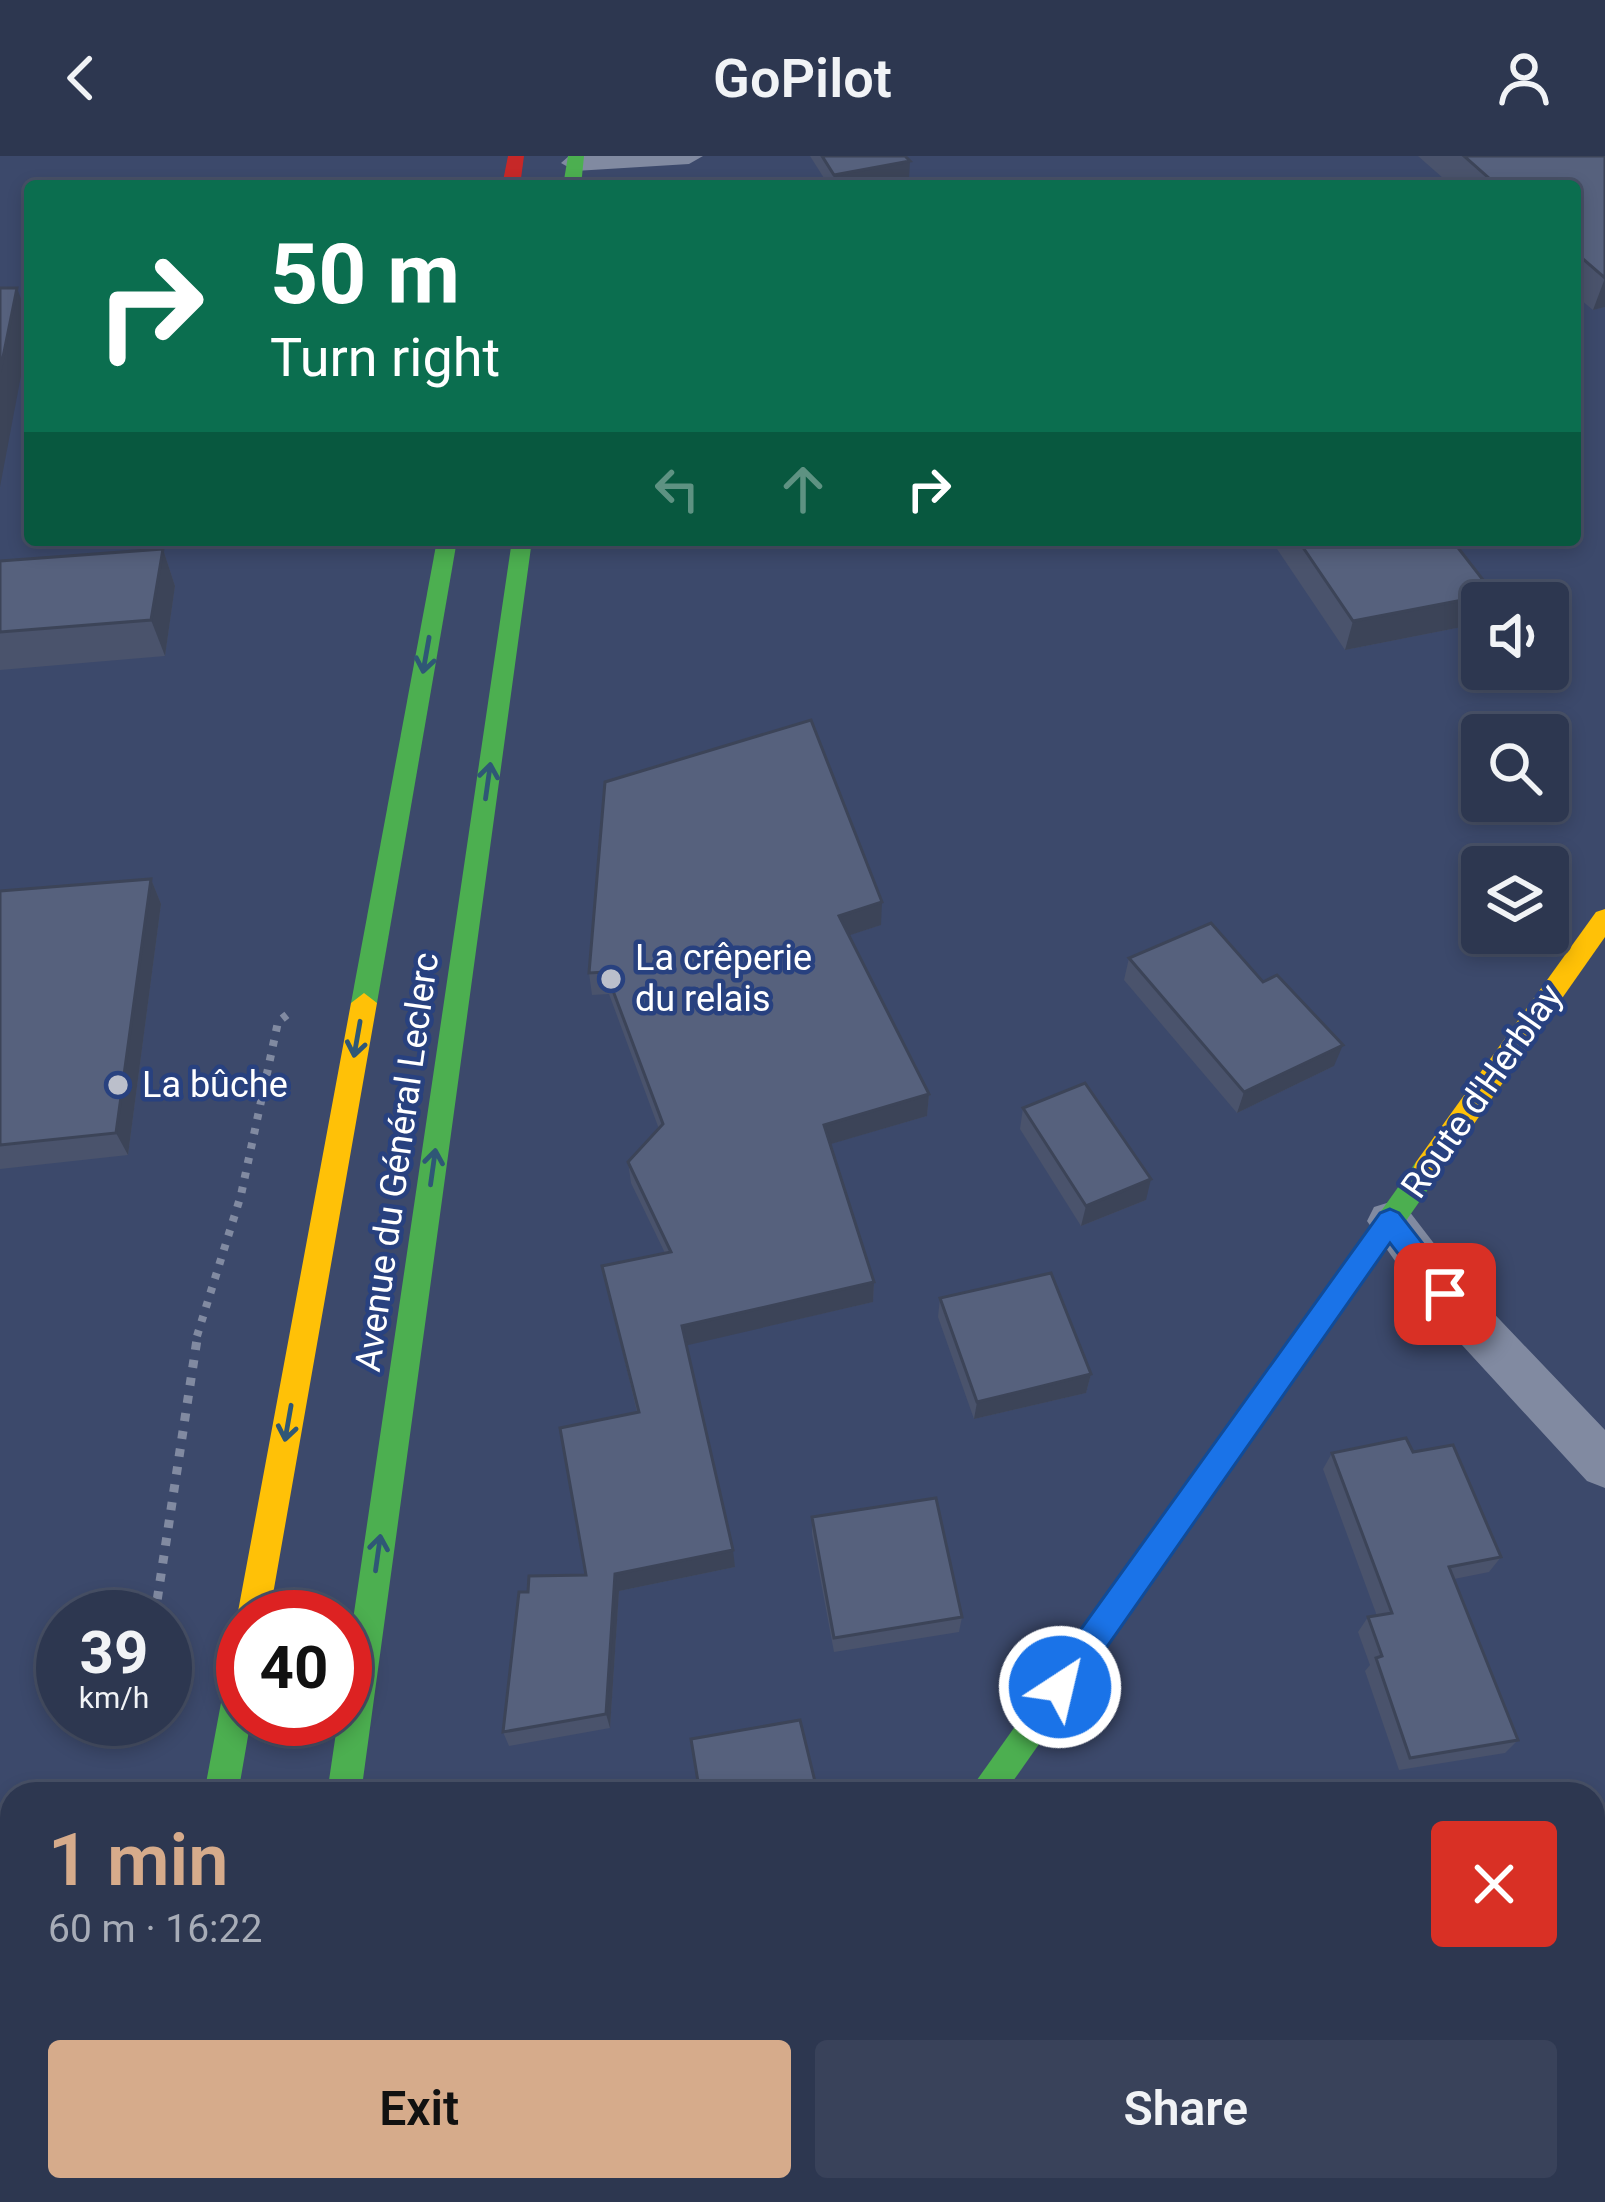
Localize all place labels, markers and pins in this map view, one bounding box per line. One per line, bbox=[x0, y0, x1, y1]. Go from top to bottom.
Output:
place label: La crêperie du relais bbox=[635, 937, 812, 1020]
marker: La crêperie du relais bbox=[598, 966, 624, 992]
place label: La bûche bbox=[142, 1064, 288, 1106]
marker: La bûche bbox=[105, 1072, 131, 1098]
pin bbox=[1394, 1243, 1496, 1345]

